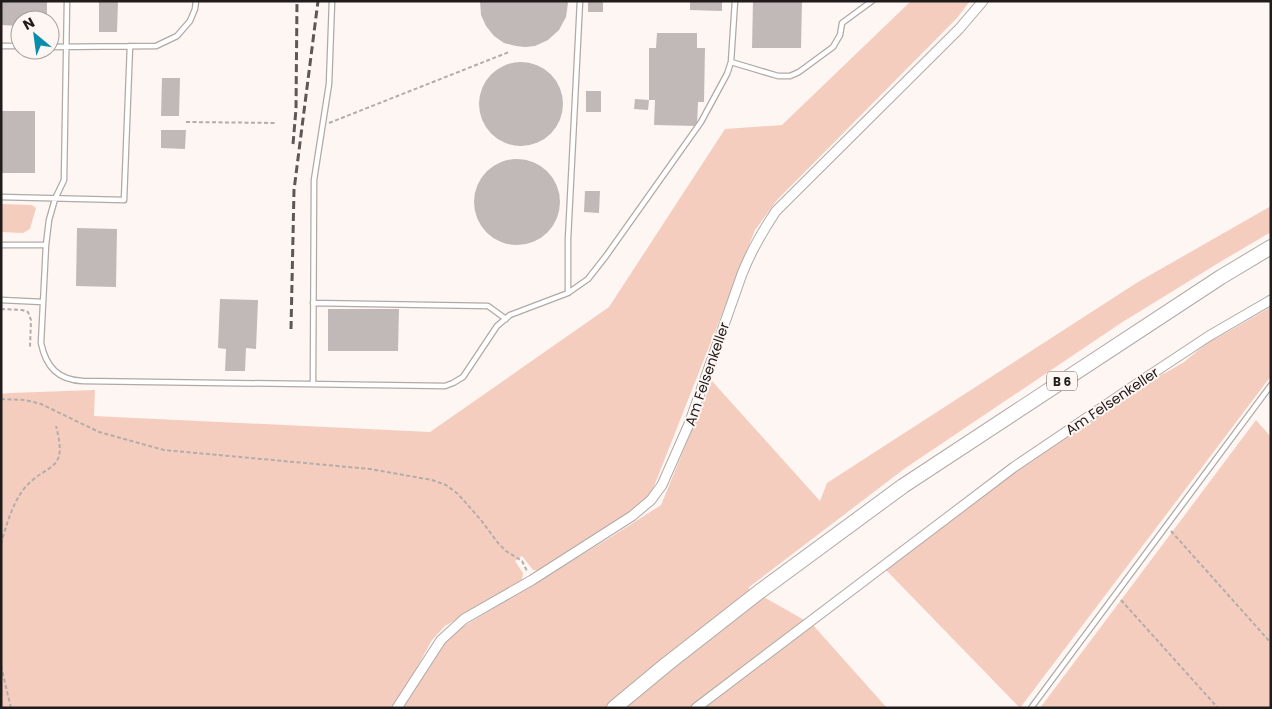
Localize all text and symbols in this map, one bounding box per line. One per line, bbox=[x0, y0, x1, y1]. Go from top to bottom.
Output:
north arrow bbox=[10, 10, 60, 60]
text: N bbox=[19, 12, 38, 35]
street label: Am Felsenkeller bbox=[680, 319, 734, 429]
street label: Am Felsenkeller bbox=[1061, 362, 1163, 440]
road number: B 6 bbox=[1047, 372, 1077, 391]

